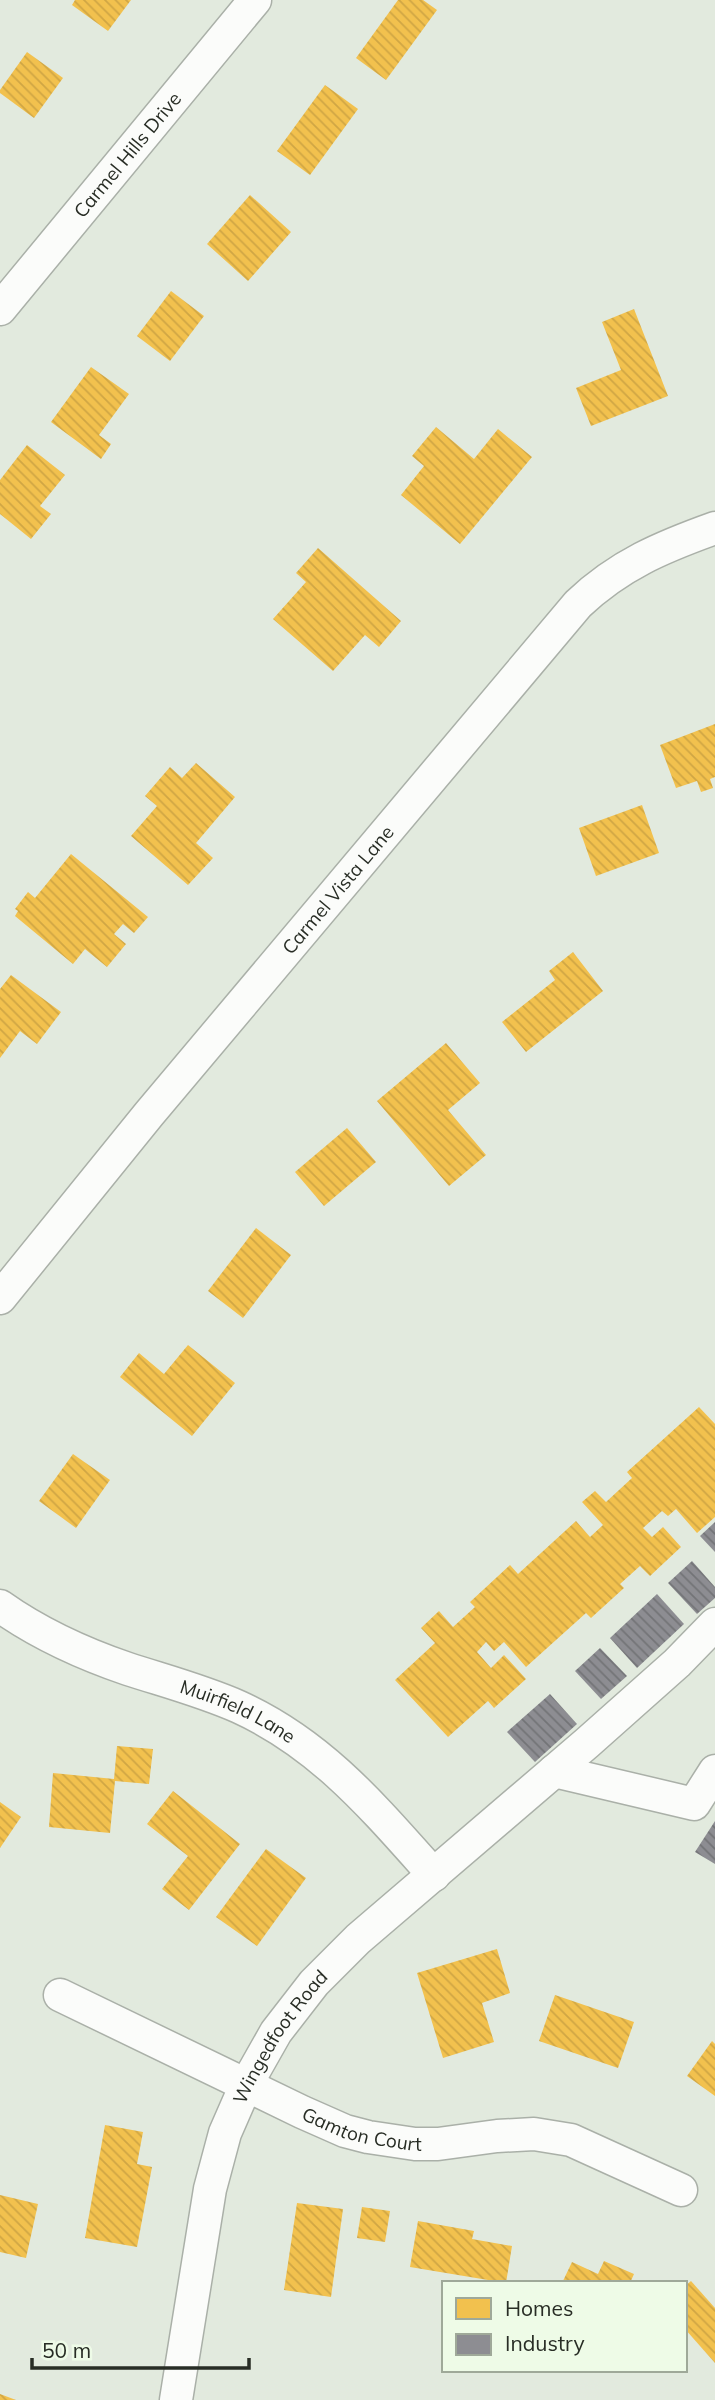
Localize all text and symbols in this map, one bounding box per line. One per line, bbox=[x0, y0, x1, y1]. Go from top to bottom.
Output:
street label: Carmel Hills Drive bbox=[68, 87, 186, 223]
street label: Carmel Vista Lane bbox=[277, 820, 399, 959]
street label: Muirfield Lane bbox=[177, 1674, 300, 1748]
street label: Wingedfoot Road bbox=[227, 1965, 332, 2107]
street label: Gamton Court bbox=[298, 2102, 422, 2156]
legend bbox=[442, 2281, 687, 2372]
text: Homes bbox=[505, 2295, 573, 2321]
scale bar bbox=[32, 2326, 248, 2370]
text: Industry bbox=[505, 2330, 585, 2356]
text: 50 m bbox=[42, 2337, 91, 2363]

